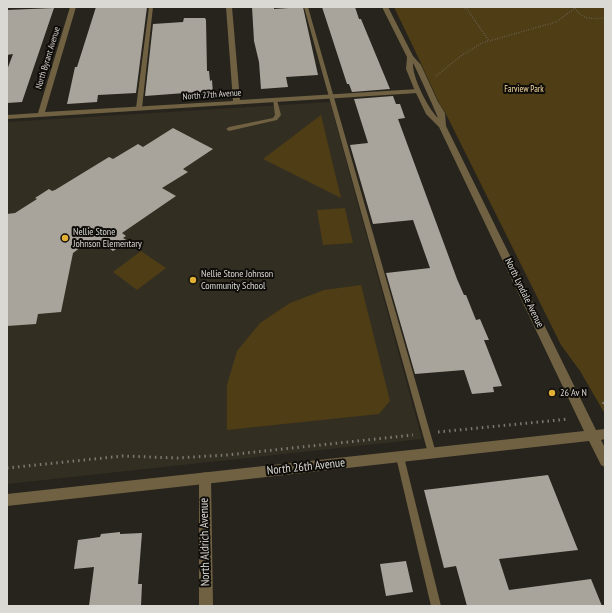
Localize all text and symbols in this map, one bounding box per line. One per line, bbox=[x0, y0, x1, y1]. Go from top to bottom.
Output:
street label: North Byrant Avenue bbox=[33, 26, 63, 90]
park label: Farview Park bbox=[504, 84, 544, 94]
street label: North 27th Avenue bbox=[182, 88, 242, 102]
place label: Nellie Stone Johnson Elementary bbox=[73, 226, 142, 250]
marker: Nellie Stone Johnson Elementary bbox=[60, 233, 70, 243]
street label: North Lyndale Avenue bbox=[502, 256, 546, 330]
place label: Nellie Stone Johnson Community School bbox=[201, 268, 273, 292]
marker: Nellie Stone Johnson Community School bbox=[188, 275, 198, 285]
place label: 26 Av N bbox=[560, 387, 587, 399]
marker: 26 Av N bbox=[547, 388, 557, 398]
street label: North 26th Avenue bbox=[266, 456, 346, 478]
street label: North Aldrich Avenue bbox=[197, 498, 213, 586]

